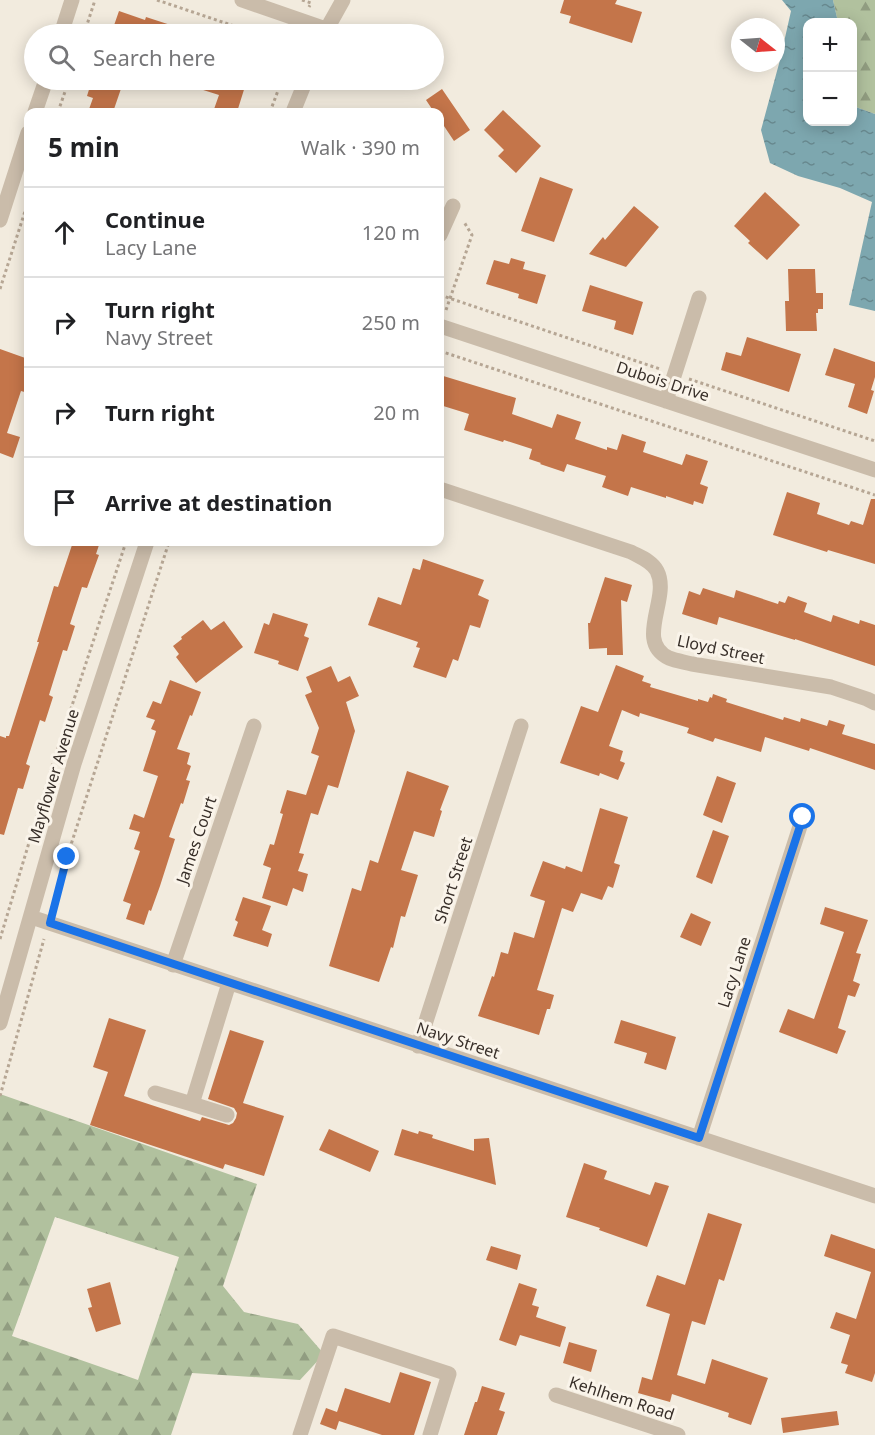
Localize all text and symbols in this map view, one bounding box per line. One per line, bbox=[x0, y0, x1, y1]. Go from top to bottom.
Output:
north arrow bbox=[731, 18, 785, 72]
map controls bbox=[803, 18, 857, 126]
button: + bbox=[803, 18, 857, 72]
search box bbox=[24, 24, 444, 90]
icon: search bbox=[45, 41, 78, 74]
text: Search here bbox=[93, 42, 215, 72]
button: − bbox=[803, 72, 857, 126]
text: 5 min bbox=[48, 129, 120, 165]
text: Walk · 390 m bbox=[301, 134, 420, 161]
text: Continue bbox=[105, 204, 205, 234]
icon: ahead bbox=[48, 216, 81, 249]
text: 120 m bbox=[362, 219, 420, 246]
text: Lacy Lane bbox=[105, 234, 197, 261]
text: Turn right bbox=[105, 294, 215, 324]
icon: right bbox=[48, 306, 81, 339]
text: 250 m bbox=[362, 309, 420, 336]
text: Navy Street bbox=[105, 324, 213, 351]
street label: Dubois Drive bbox=[614, 356, 712, 406]
icon: right bbox=[48, 396, 81, 429]
text: Turn right bbox=[105, 397, 215, 427]
text: 20 m bbox=[373, 399, 420, 426]
icon: arrive bbox=[48, 486, 81, 519]
text: Arrive at destination bbox=[105, 487, 332, 517]
street label: Lloyd Street bbox=[675, 629, 767, 669]
street label: Mayflower Avenue bbox=[22, 706, 84, 846]
street label: James Court bbox=[170, 793, 221, 889]
route start bbox=[789, 803, 815, 829]
street label: Short Street bbox=[429, 834, 477, 926]
route end bbox=[53, 843, 79, 869]
street label: Lacy Lane bbox=[712, 934, 756, 1010]
street label: Navy Street bbox=[414, 1016, 503, 1064]
street label: Kehlhem Road bbox=[567, 1371, 677, 1425]

